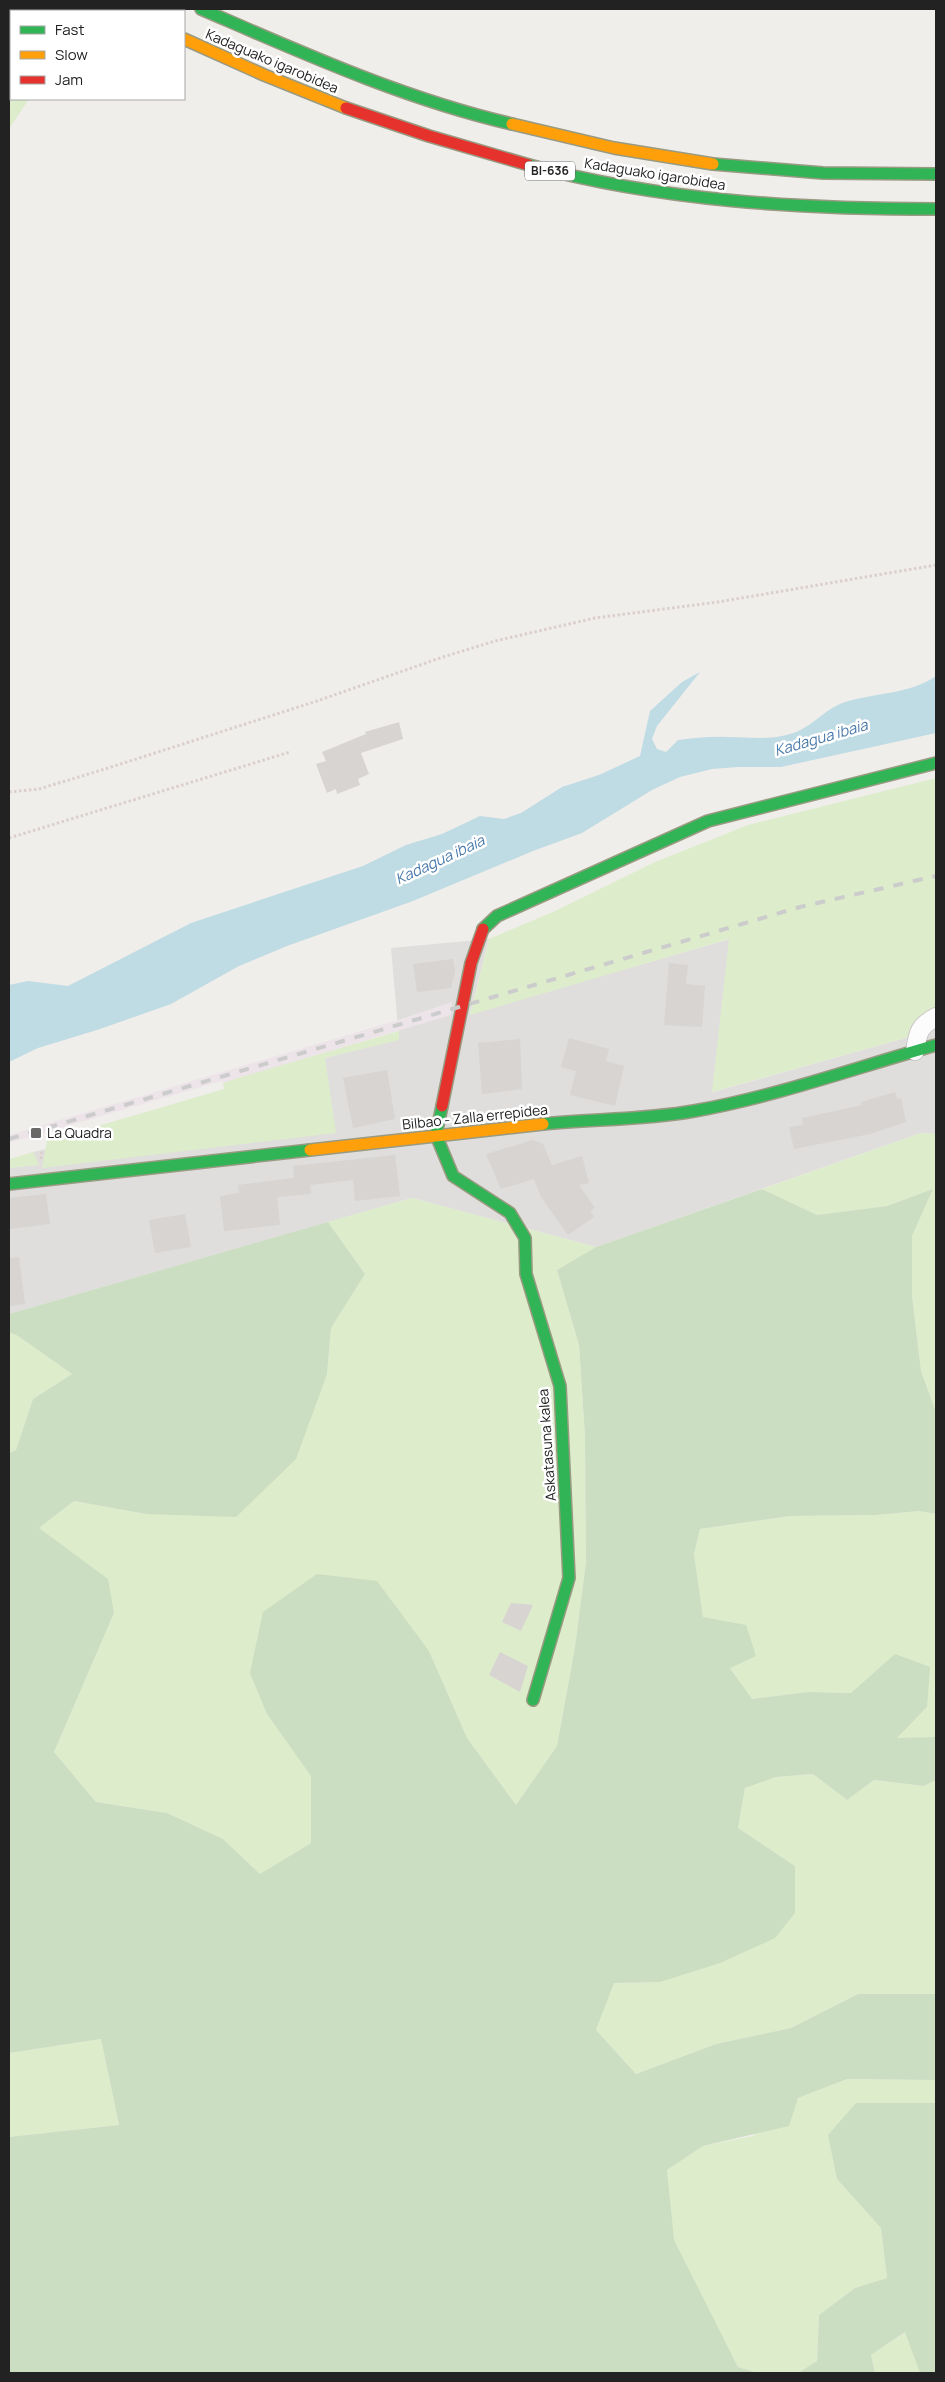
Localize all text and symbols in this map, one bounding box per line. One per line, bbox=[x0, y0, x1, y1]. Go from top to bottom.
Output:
legend bbox=[10, 10, 185, 100]
text: Fast bbox=[55, 19, 84, 40]
street label: Kadaguako igarobidea bbox=[203, 24, 342, 97]
text: Slow bbox=[55, 44, 88, 65]
text: Jam bbox=[55, 69, 83, 90]
street label: Kadaguako igarobidea bbox=[583, 153, 727, 194]
road number: BI-636 bbox=[525, 162, 575, 180]
water label: Kadagua ibaia bbox=[772, 714, 871, 761]
water label: Kadagua ibaia bbox=[392, 829, 488, 889]
street label: Bilbao - Zalla errepidea bbox=[401, 1099, 549, 1134]
place label: La Quadra bbox=[47, 1123, 112, 1142]
marker: La Quadra bbox=[29, 1126, 43, 1140]
street label: Askatasuna kalea bbox=[533, 1388, 560, 1502]

